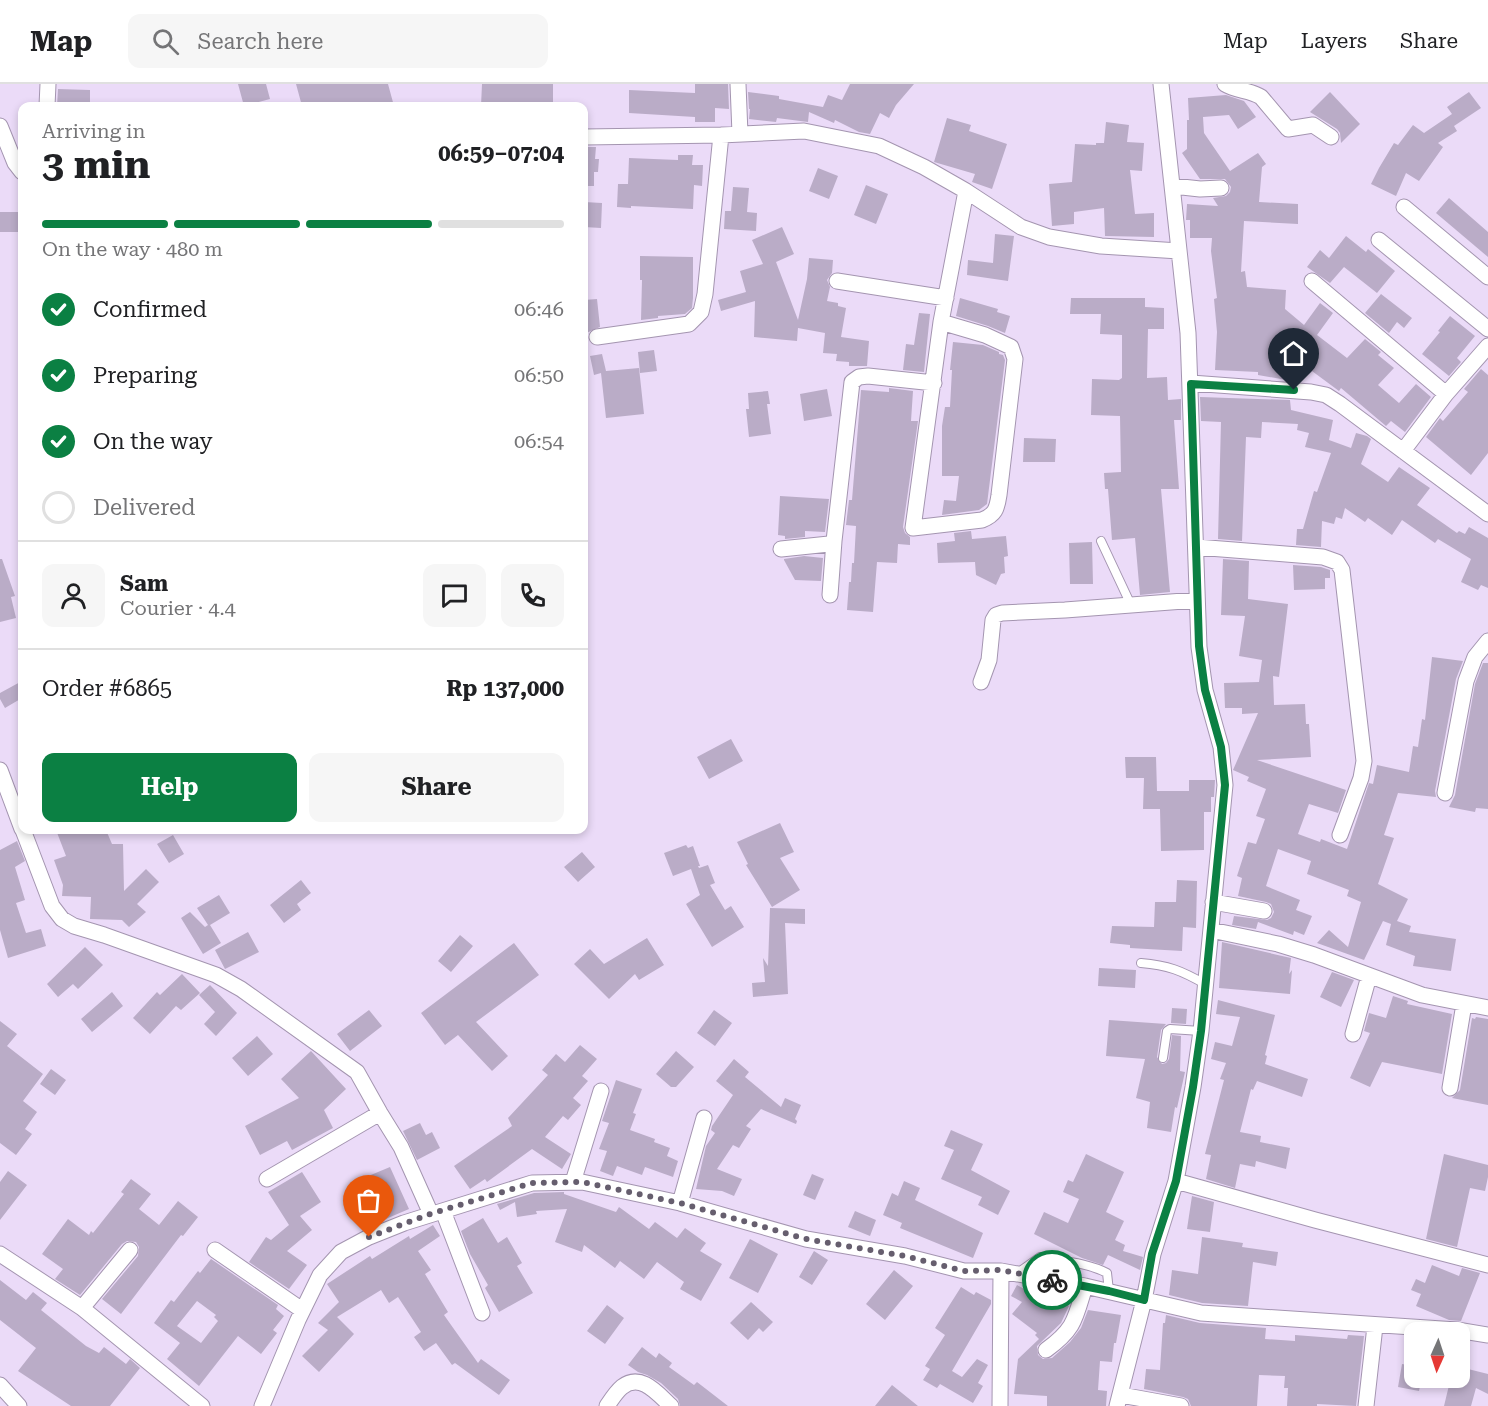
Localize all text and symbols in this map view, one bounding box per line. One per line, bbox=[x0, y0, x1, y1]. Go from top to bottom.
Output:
search box bbox=[128, 14, 548, 68]
text: Map bbox=[30, 25, 92, 58]
icon: search bbox=[149, 25, 182, 58]
text: Search here bbox=[197, 29, 323, 54]
text: Map bbox=[1223, 29, 1268, 53]
text: Layers bbox=[1301, 29, 1367, 53]
text: Share bbox=[1400, 29, 1458, 53]
text: Arriving in bbox=[42, 119, 145, 143]
text: 06:59–07:04 bbox=[438, 141, 564, 166]
text: 3 min bbox=[42, 142, 150, 188]
text: On the way · 480 m bbox=[42, 237, 223, 261]
icon: check bbox=[42, 293, 75, 326]
text: Confirmed bbox=[93, 297, 207, 322]
text: 06:46 bbox=[514, 297, 564, 321]
pin bbox=[1268, 328, 1319, 390]
icon: home bbox=[1277, 337, 1310, 370]
icon: check bbox=[42, 359, 75, 392]
text: Preparing bbox=[93, 363, 197, 388]
text: 06:50 bbox=[514, 363, 564, 387]
icon: check bbox=[42, 425, 75, 458]
text: On the way bbox=[93, 429, 213, 454]
text: 06:54 bbox=[514, 429, 564, 453]
text: Delivered bbox=[93, 495, 195, 520]
button: person bbox=[42, 564, 105, 627]
button: chat bbox=[423, 564, 486, 627]
button: phone bbox=[501, 564, 564, 627]
text: Sam bbox=[120, 571, 168, 596]
text: Courier · 4.4 bbox=[120, 596, 236, 620]
text: Order #6865 bbox=[42, 676, 172, 701]
text: Rp 137,000 bbox=[446, 676, 564, 701]
button: Help bbox=[42, 753, 297, 822]
button: Share bbox=[309, 753, 564, 822]
pin bbox=[343, 1175, 394, 1237]
icon: bag bbox=[352, 1184, 385, 1217]
courier bbox=[1022, 1250, 1082, 1310]
icon: bike bbox=[1036, 1264, 1069, 1297]
north arrow bbox=[1404, 1322, 1470, 1388]
map controls bbox=[1404, 1322, 1470, 1388]

